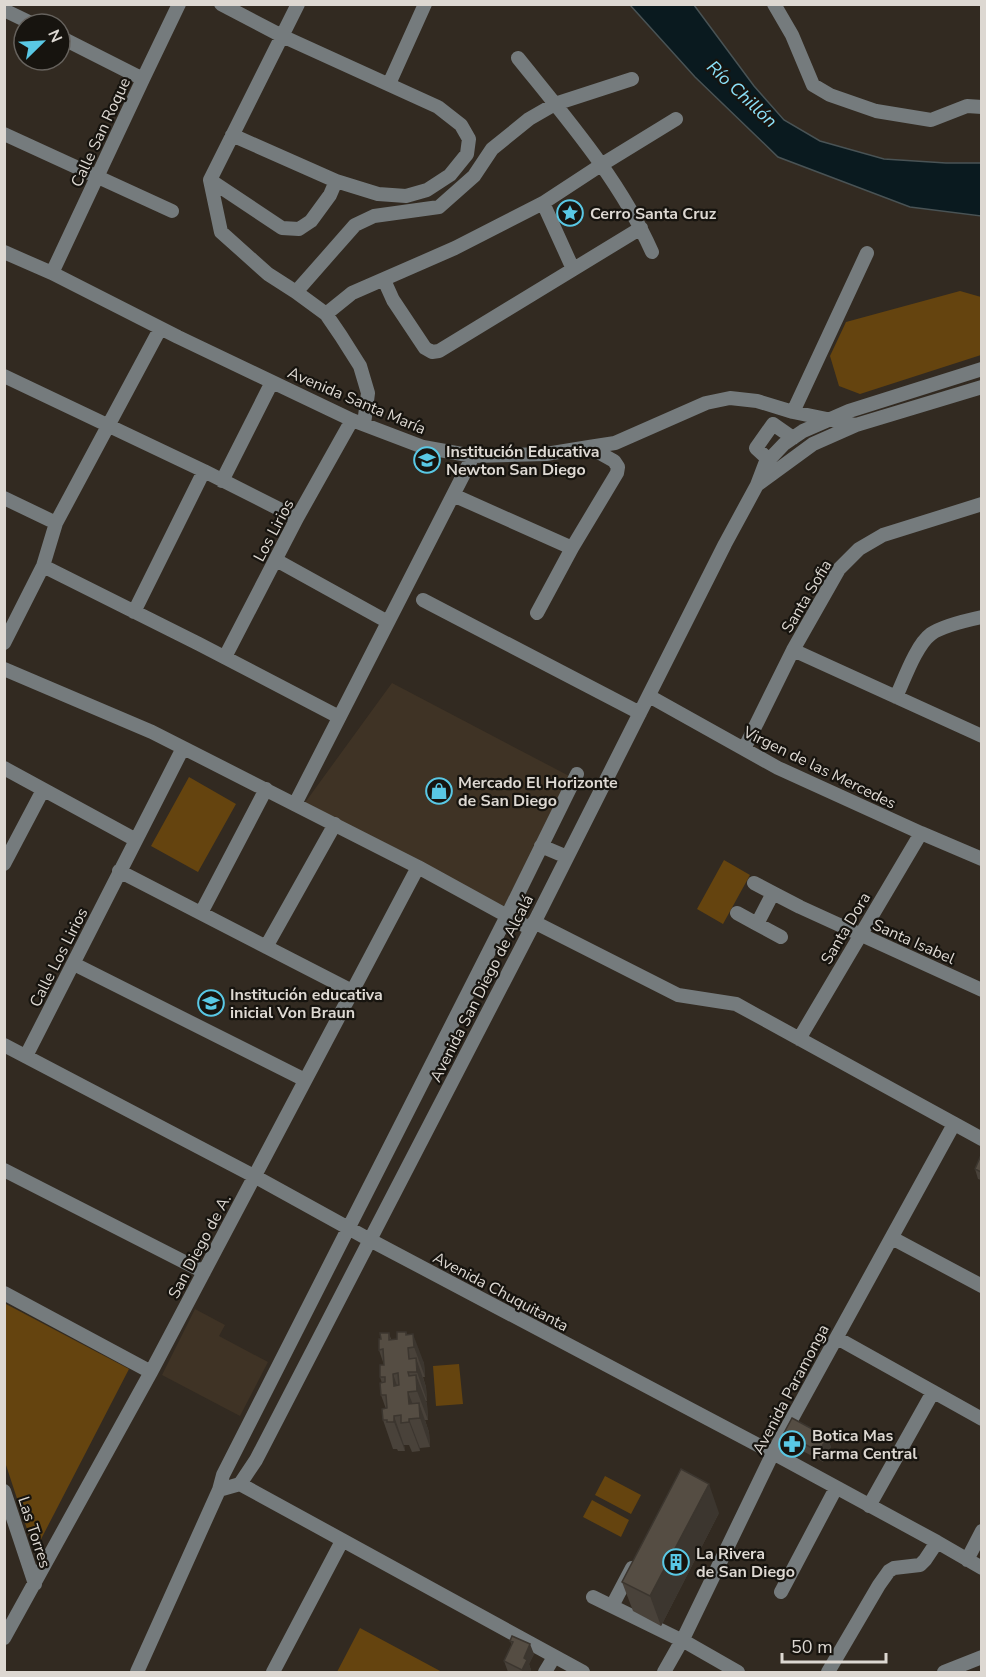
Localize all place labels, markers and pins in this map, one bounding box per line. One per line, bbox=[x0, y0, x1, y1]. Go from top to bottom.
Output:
place icon: Cerro Santa Cruz bbox=[555, 198, 585, 228]
place label: Cerro Santa Cruz bbox=[590, 203, 717, 225]
place label: Institución Educativa Newton San Diego bbox=[446, 441, 600, 481]
school or university icon: Institución Educativa Newton San Diego bbox=[412, 445, 442, 475]
place label: Mercado El Horizonte de San Diego bbox=[458, 772, 618, 812]
shop icon: Mercado El Horizonte de San Diego bbox=[424, 776, 454, 806]
place label: Institución educativa inicial Von Braun bbox=[230, 984, 383, 1024]
school or university icon: Institución educativa inicial Von Braun bbox=[196, 988, 226, 1018]
place label: Botica Mas Farma Central bbox=[812, 1425, 917, 1465]
pharmacy icon: Botica Mas Farma Central bbox=[777, 1429, 807, 1459]
place label: La Rivera de San Diego bbox=[696, 1543, 795, 1583]
building icon: La Rivera de San Diego bbox=[661, 1547, 691, 1577]

